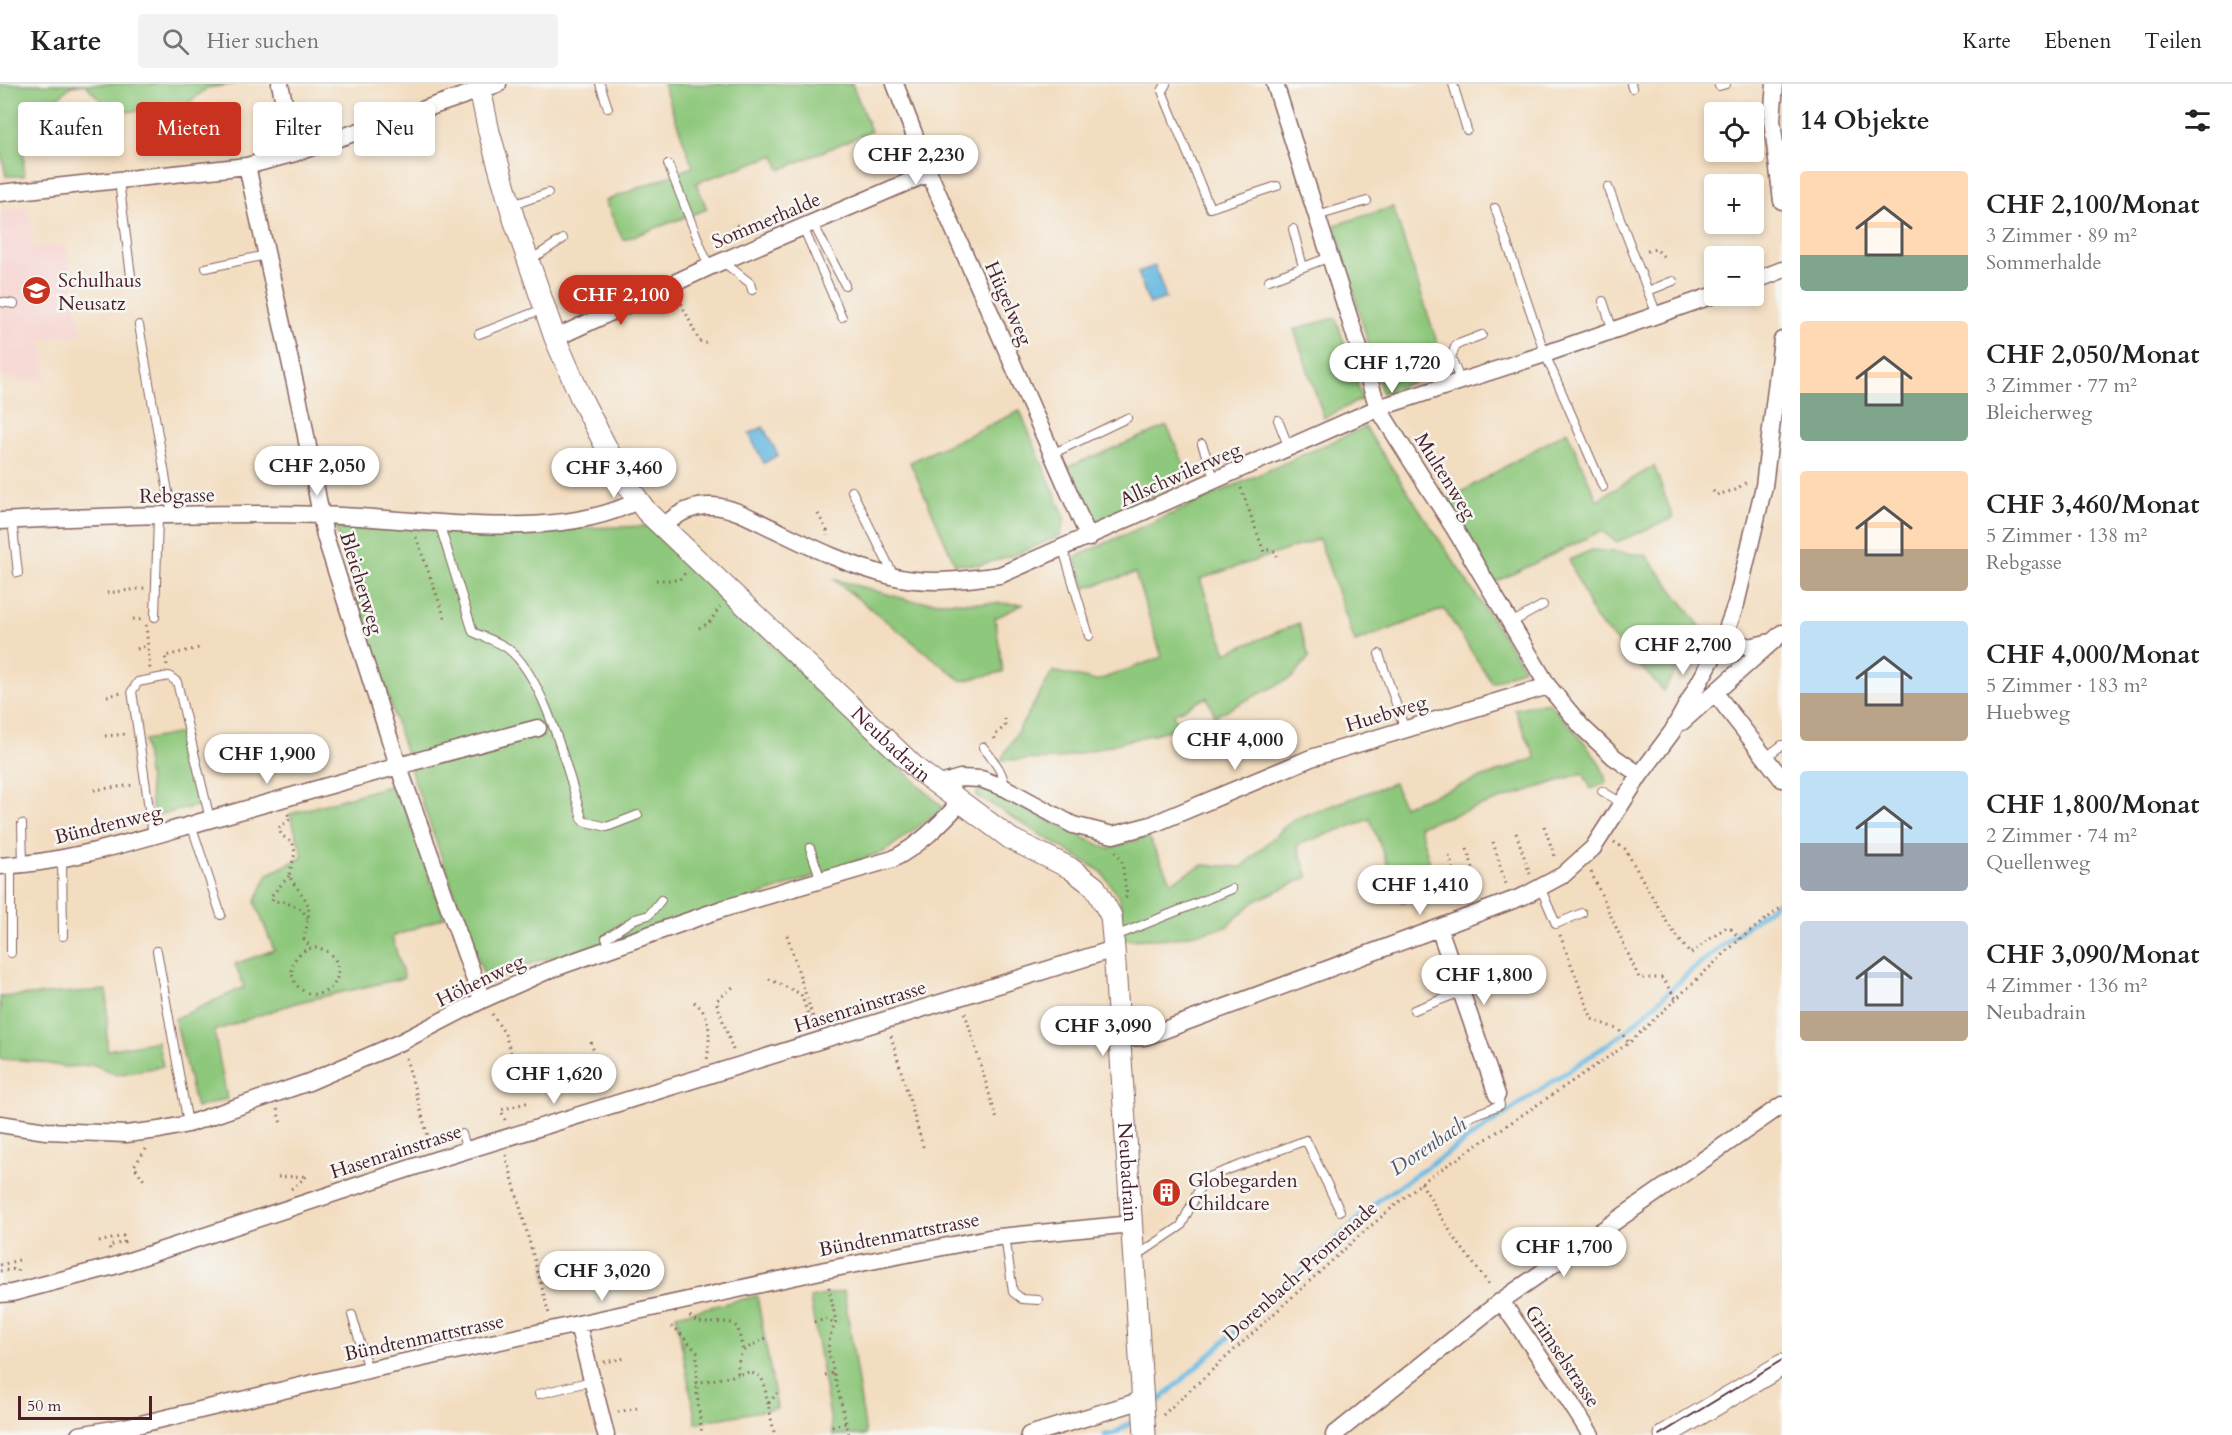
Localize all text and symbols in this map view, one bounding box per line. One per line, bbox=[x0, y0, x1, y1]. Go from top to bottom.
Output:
search box bbox=[138, 14, 558, 68]
text: Karte bbox=[30, 22, 102, 60]
icon: search bbox=[159, 25, 192, 58]
text: Hier suchen bbox=[207, 26, 319, 56]
text: Karte bbox=[1963, 27, 2011, 56]
text: Ebenen bbox=[2044, 27, 2111, 56]
text: Teilen bbox=[2144, 27, 2202, 56]
chip: Kaufen bbox=[18, 102, 124, 156]
chip: Mieten bbox=[136, 102, 241, 156]
chip: Filter bbox=[253, 102, 342, 156]
chip: Neu bbox=[354, 102, 435, 156]
map controls bbox=[1704, 102, 1764, 306]
button: locate bbox=[1704, 102, 1764, 162]
text: 14 Objekte bbox=[1800, 103, 1930, 138]
icon: filters bbox=[2181, 104, 2214, 137]
pin: CHF 2,230 bbox=[847, 135, 985, 186]
text: CHF 2,230 bbox=[867, 141, 965, 168]
button: + bbox=[1704, 174, 1764, 234]
street label: Sommerhalde bbox=[708, 185, 825, 255]
text: CHF 2,100/Monat bbox=[1986, 187, 2199, 222]
icon: home bbox=[1848, 195, 1920, 267]
text: 3 Zimmer · 89 m² bbox=[1986, 222, 2137, 249]
button: − bbox=[1704, 246, 1764, 306]
text: Sommerhalde bbox=[1986, 249, 2101, 276]
street label: Hügelweg bbox=[978, 257, 1039, 350]
place label: Schulhaus Neusatz bbox=[58, 267, 141, 317]
school or university icon: Schulhaus Neusatz bbox=[21, 275, 53, 307]
pin: CHF 2,100 bbox=[552, 275, 690, 326]
text: CHF 2,100 bbox=[572, 281, 670, 308]
text: CHF 2,050/Monat bbox=[1986, 337, 2199, 372]
pin: CHF 1,720 bbox=[1323, 343, 1461, 394]
icon: home bbox=[1848, 345, 1920, 417]
text: CHF 1,720 bbox=[1343, 349, 1441, 376]
text: 3 Zimmer · 77 m² bbox=[1986, 372, 2137, 399]
text: Bleicherweg bbox=[1986, 399, 2092, 426]
street label: Multenweg bbox=[1408, 428, 1483, 526]
street label: Allschwilerweg bbox=[1115, 435, 1246, 513]
pin: CHF 2,050 bbox=[248, 446, 386, 497]
pin: CHF 3,460 bbox=[545, 448, 683, 499]
text: CHF 2,050 bbox=[268, 452, 366, 479]
text: CHF 3,460 bbox=[565, 454, 663, 481]
street label: Rebgasse bbox=[139, 481, 215, 510]
text: CHF 3,460/Monat bbox=[1986, 487, 2199, 522]
icon: home bbox=[1848, 495, 1920, 567]
text: 5 Zimmer · 138 m² bbox=[1986, 522, 2147, 549]
street label: Bleicherweg bbox=[333, 528, 390, 639]
text: Rebgasse bbox=[1986, 549, 2062, 576]
pin: CHF 2,700 bbox=[1614, 625, 1752, 676]
text: CHF 2,700 bbox=[1634, 631, 1732, 658]
text: CHF 4,000/Monat bbox=[1986, 637, 2199, 672]
icon: home bbox=[1848, 645, 1920, 717]
text: 5 Zimmer · 183 m² bbox=[1986, 672, 2147, 699]
street label: Huebweg bbox=[1342, 688, 1431, 739]
text: Huebweg bbox=[1986, 699, 2070, 726]
street label: Neubadrain bbox=[845, 700, 937, 789]
pin: CHF 4,000 bbox=[1166, 720, 1304, 771]
text: CHF 4,000 bbox=[1186, 726, 1284, 753]
pin: CHF 1,900 bbox=[198, 734, 336, 785]
text: CHF 1,900 bbox=[218, 740, 316, 767]
text: CHF 1,800/Monat bbox=[1986, 787, 2199, 822]
icon: home bbox=[1848, 795, 1920, 867]
street label: Bündtenweg bbox=[52, 798, 165, 851]
text: 2 Zimmer · 74 m² bbox=[1986, 822, 2137, 849]
text: Quellenweg bbox=[1986, 849, 2090, 876]
pin: CHF 1,410 bbox=[1351, 865, 1489, 916]
text: CHF 1,410 bbox=[1371, 871, 1469, 898]
text: CHF 3,090/Monat bbox=[1986, 937, 2199, 972]
icon: home bbox=[1848, 945, 1920, 1017]
street label: Höhenweg bbox=[431, 947, 530, 1013]
pin: CHF 1,800 bbox=[1415, 955, 1553, 1006]
text: CHF 1,800 bbox=[1435, 961, 1533, 988]
text: 4 Zimmer · 136 m² bbox=[1986, 972, 2147, 999]
street label: Hasenrainstrasse bbox=[791, 974, 930, 1039]
text: Neubadrain bbox=[1986, 999, 2086, 1026]
pin: CHF 3,090 bbox=[1034, 1006, 1172, 1057]
text: CHF 3,090 bbox=[1054, 1012, 1152, 1039]
pin: CHF 1,620 bbox=[485, 1054, 623, 1105]
text: CHF 1,620 bbox=[505, 1060, 603, 1087]
water label: Dorenbach bbox=[1384, 1110, 1472, 1183]
street label: Hasenrainstrasse bbox=[327, 1117, 465, 1185]
street label: Neubadrain bbox=[1111, 1121, 1144, 1224]
place label: Globegarden Childcare bbox=[1188, 1167, 1298, 1217]
building icon: Globegarden Childcare bbox=[1151, 1176, 1183, 1208]
street label: Dorenbach-Promenade bbox=[1217, 1195, 1383, 1348]
street label: Bündtenmattstrasse bbox=[817, 1206, 982, 1263]
pin: CHF 1,700 bbox=[1495, 1227, 1633, 1278]
text: CHF 1,700 bbox=[1515, 1233, 1613, 1260]
pin: CHF 3,020 bbox=[533, 1251, 671, 1302]
text: CHF 3,020 bbox=[553, 1257, 651, 1284]
street label: Grimselstrasse bbox=[1518, 1300, 1607, 1413]
street label: Bündtenmattstrasse bbox=[342, 1307, 507, 1368]
scale bar bbox=[18, 1393, 152, 1420]
text: 50 m bbox=[27, 1395, 61, 1417]

